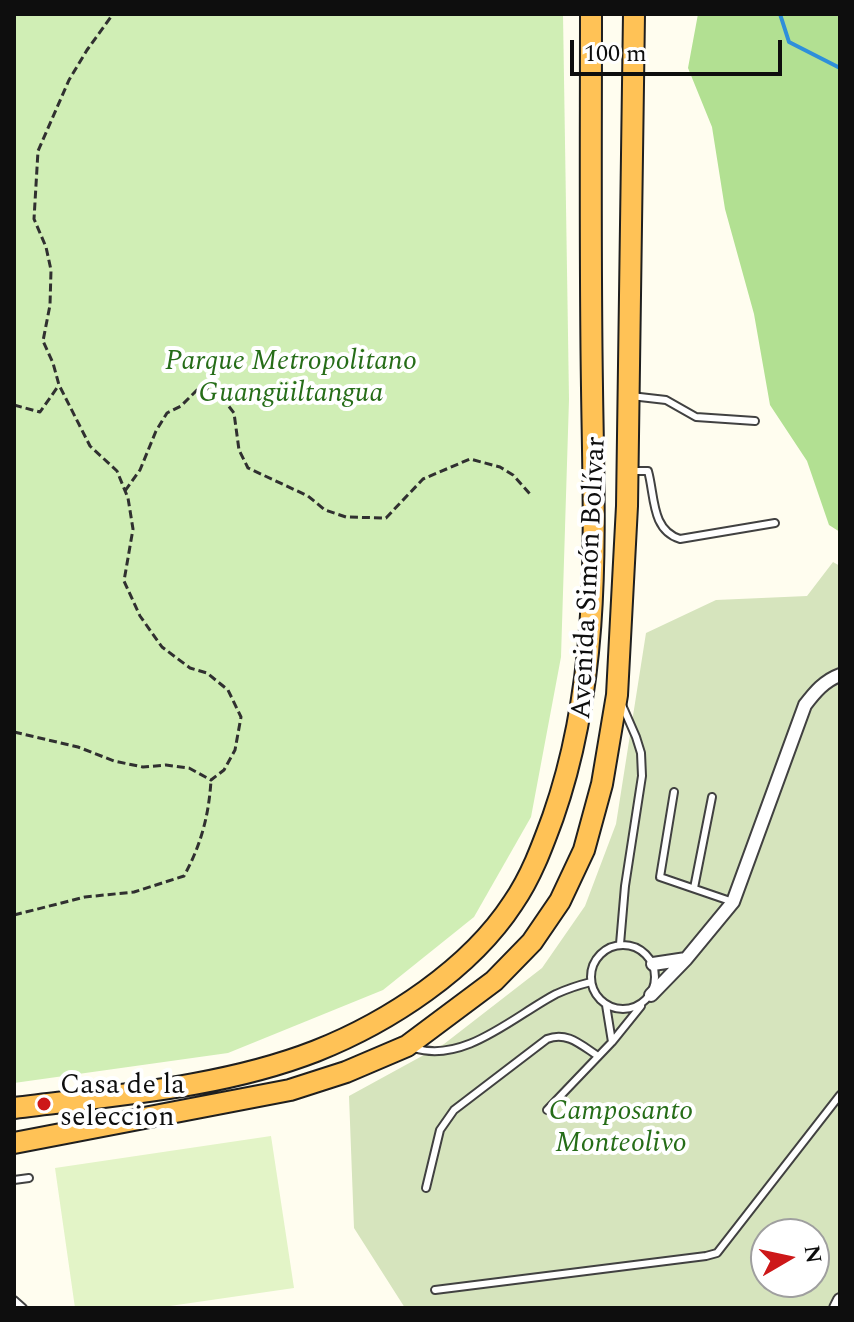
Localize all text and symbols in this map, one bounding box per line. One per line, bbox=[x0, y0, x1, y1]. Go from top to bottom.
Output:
scale bar bbox=[574, 24, 786, 74]
text: 100 m bbox=[584, 36, 647, 72]
park label: Parque Metropolitano Guangüiltangua bbox=[165, 347, 417, 413]
street label: Avenida Simón Bolívar bbox=[567, 436, 615, 720]
place label: Casa de la seleccion bbox=[60, 1071, 185, 1137]
marker: Casa de la seleccion bbox=[35, 1095, 53, 1113]
park label: Camposanto Monteolivo bbox=[549, 1097, 693, 1163]
north arrow bbox=[750, 1218, 830, 1298]
text: N bbox=[795, 1243, 830, 1266]

